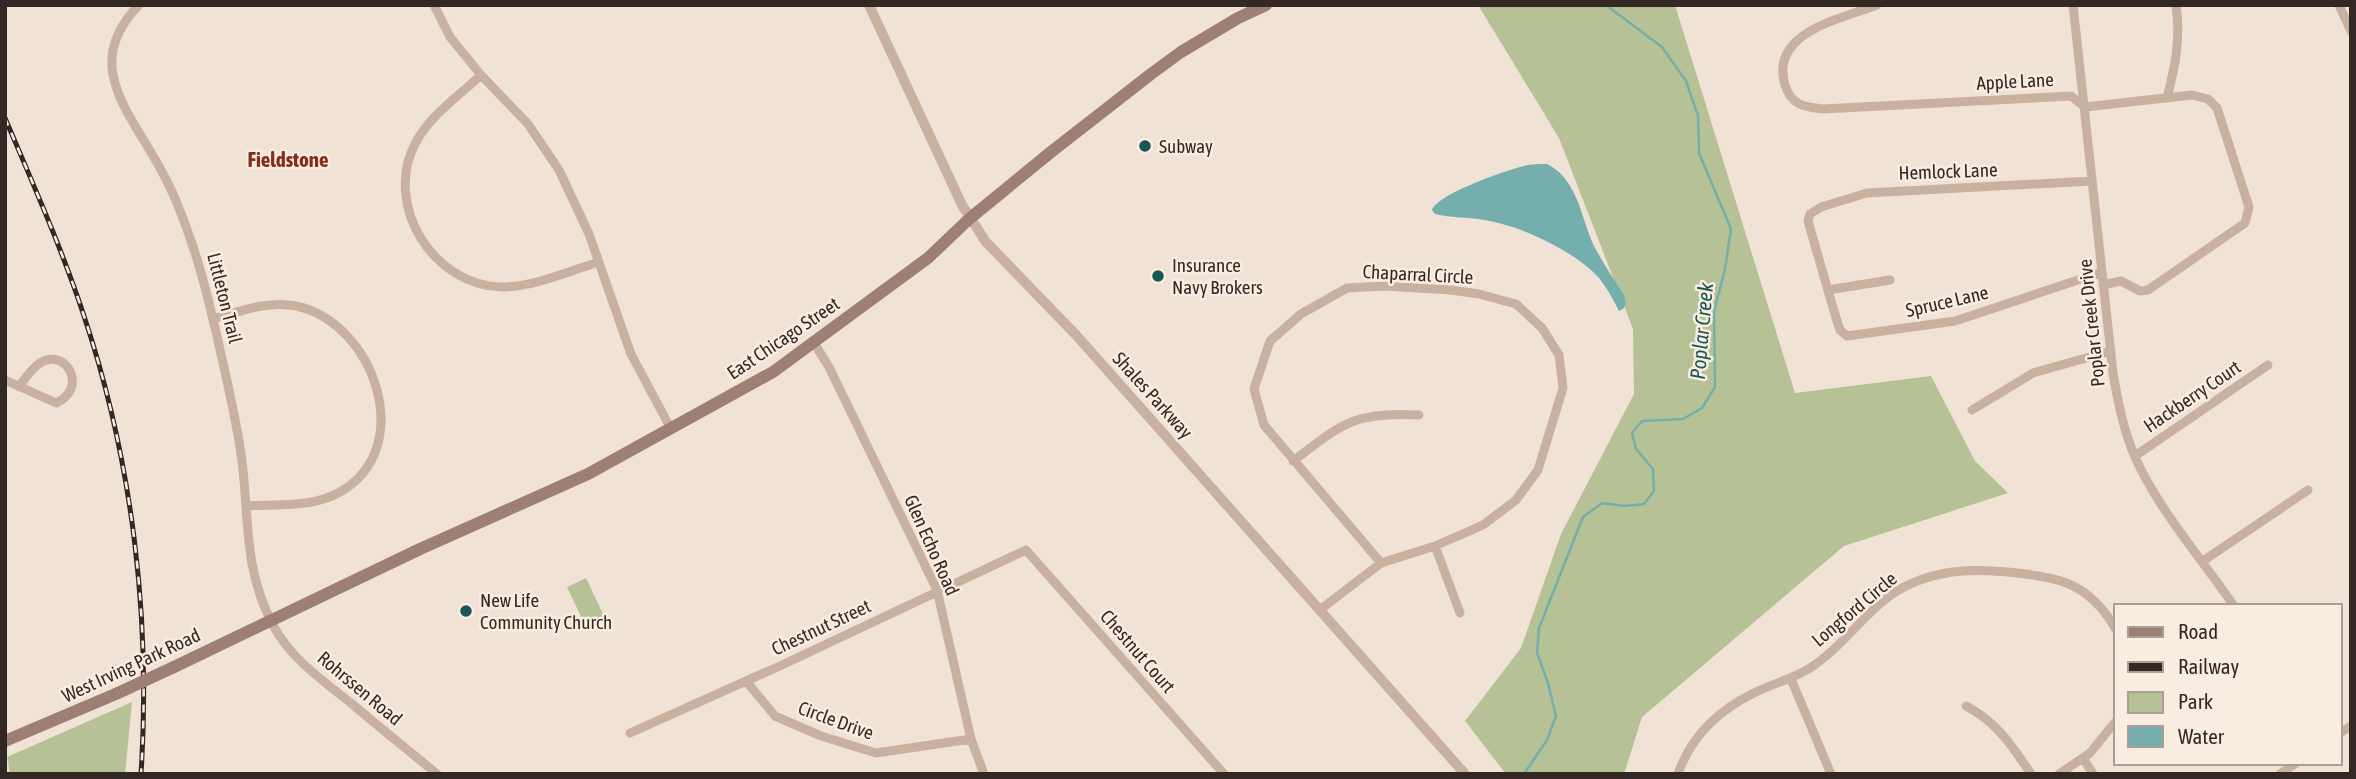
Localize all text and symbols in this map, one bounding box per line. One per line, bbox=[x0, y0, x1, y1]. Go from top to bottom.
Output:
street label: Apple Lane bbox=[1976, 68, 2054, 94]
place label: Subway bbox=[1159, 135, 1213, 157]
marker: Subway bbox=[1137, 138, 1153, 154]
district label: Fieldstone bbox=[248, 147, 328, 171]
street label: Hemlock Lane bbox=[1898, 158, 1998, 184]
street label: Littleton Trail bbox=[203, 250, 247, 346]
place label: Insurance Navy Brokers bbox=[1172, 254, 1263, 298]
street label: Poplar Creek Drive bbox=[2073, 258, 2109, 388]
street label: Chaparral Circle bbox=[1362, 260, 1474, 288]
marker: Insurance Navy Brokers bbox=[1150, 268, 1166, 284]
water label: Poplar Creek bbox=[1685, 281, 1717, 380]
street label: Spruce Lane bbox=[1904, 281, 1990, 321]
street label: East Chicago Street bbox=[723, 292, 843, 384]
street label: Shales Parkway bbox=[1109, 347, 1198, 443]
street label: Hackberry Court bbox=[2139, 356, 2245, 436]
street label: Glen Echo Road bbox=[900, 491, 964, 599]
street label: Longford Circle bbox=[1807, 567, 1901, 651]
place label: New Life Community Church bbox=[480, 589, 612, 633]
street label: Chestnut Street bbox=[768, 594, 874, 660]
marker: New Life Community Church bbox=[458, 603, 474, 619]
legend bbox=[2114, 604, 2342, 765]
street label: Chestnut Court bbox=[1096, 605, 1180, 697]
text: Road bbox=[2178, 619, 2218, 643]
street label: West Irving Park Road bbox=[58, 623, 204, 707]
street label: Rohrssen Road bbox=[313, 646, 407, 730]
text: Railway bbox=[2178, 654, 2240, 678]
text: Park bbox=[2178, 689, 2213, 713]
street label: Circle Drive bbox=[795, 696, 877, 744]
text: Water bbox=[2178, 724, 2225, 748]

